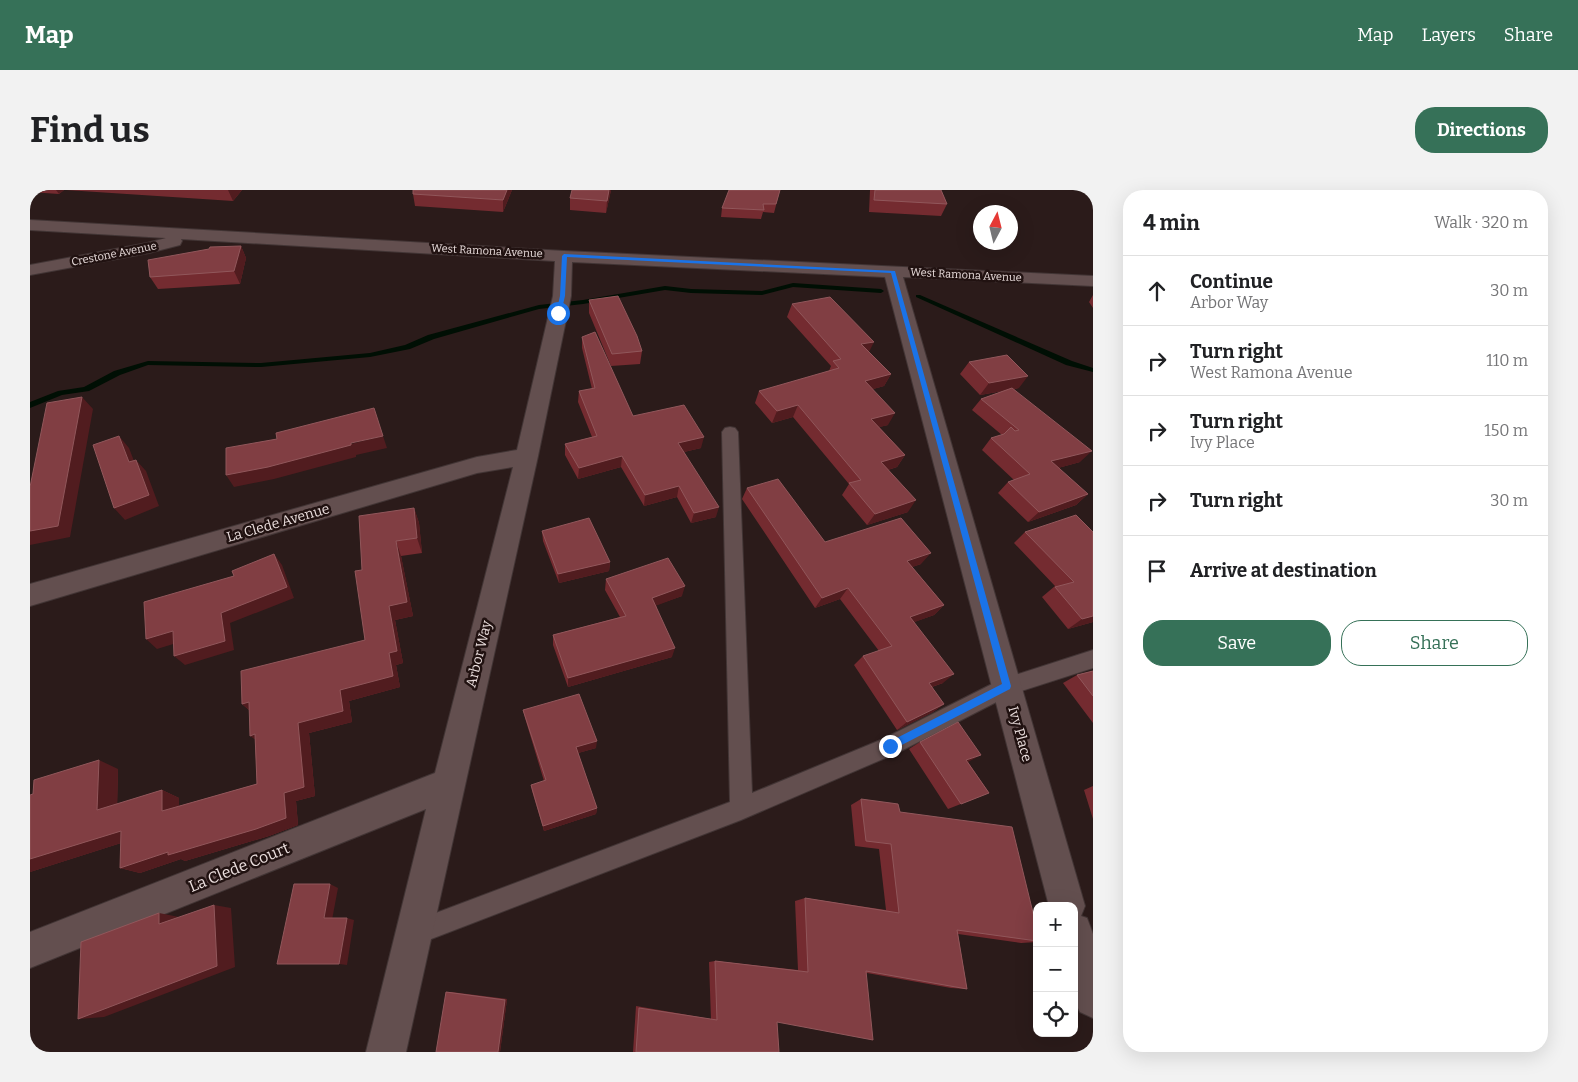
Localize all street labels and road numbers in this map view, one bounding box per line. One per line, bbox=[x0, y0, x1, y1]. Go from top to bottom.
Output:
street label: Crestone Avenue bbox=[70, 239, 158, 269]
street label: West Ramona Avenue bbox=[431, 242, 543, 260]
street label: West Ramona Avenue bbox=[910, 266, 1022, 284]
street label: La Clede Avenue bbox=[225, 500, 331, 546]
street label: Arbor Way bbox=[462, 618, 496, 689]
street label: Ivy Place bbox=[1004, 704, 1036, 764]
street label: La Clede Court bbox=[186, 838, 292, 896]

